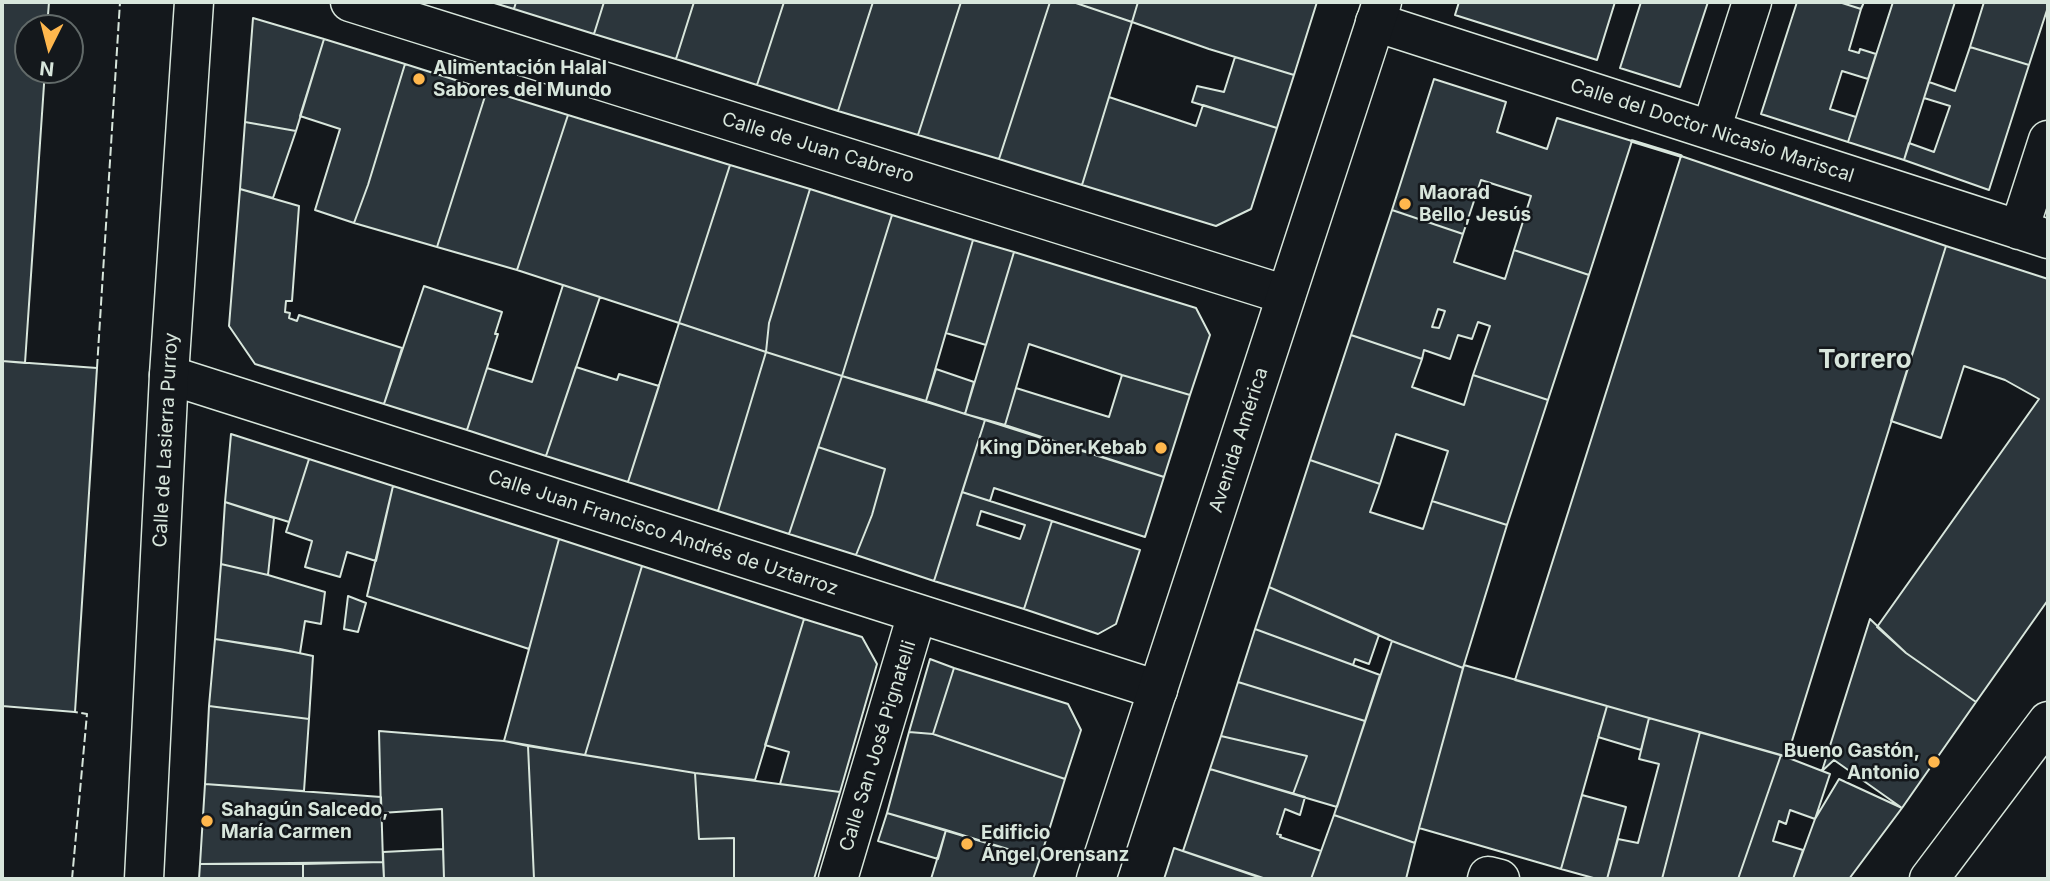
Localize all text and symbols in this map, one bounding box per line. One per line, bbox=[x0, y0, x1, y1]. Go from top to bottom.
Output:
north arrow bbox=[14, 14, 84, 84]
text: N bbox=[39, 56, 55, 81]
place label: Alimentación Halal Sabores del Mundo bbox=[433, 57, 612, 101]
marker: Alimentación Halal Sabores del Mundo bbox=[411, 71, 427, 87]
street label: Calle del Doctor Nicasio Mariscal bbox=[1567, 74, 1857, 188]
street label: Calle de Juan Cabrero bbox=[719, 108, 917, 188]
place label: Maorad Bello, Jesús bbox=[1419, 182, 1531, 226]
marker: Maorad Bello, Jesús bbox=[1397, 196, 1413, 212]
street label: Calle de Lasierra Purroy bbox=[149, 332, 183, 548]
district label: Torrero bbox=[1818, 344, 1912, 376]
street label: Avenida América bbox=[1205, 365, 1273, 515]
place label: King Döner Kebab bbox=[980, 437, 1147, 459]
marker: King Döner Kebab bbox=[1153, 440, 1169, 456]
street label: Calle Juan Francisco Andrés de Uztarroz bbox=[485, 465, 841, 601]
street label: Calle San José Pignatelli bbox=[835, 638, 921, 854]
place label: Bueno Gastón, Antonio bbox=[1784, 740, 1920, 784]
marker: Bueno Gastón, Antonio bbox=[1926, 754, 1942, 770]
place label: Sahagún Salcedo, María Carmen bbox=[221, 799, 389, 843]
marker: Sahagún Salcedo, María Carmen bbox=[199, 813, 215, 829]
place label: Edificio Ángel Orensanz bbox=[981, 822, 1129, 866]
marker: Edificio Ángel Orensanz bbox=[959, 836, 975, 852]

